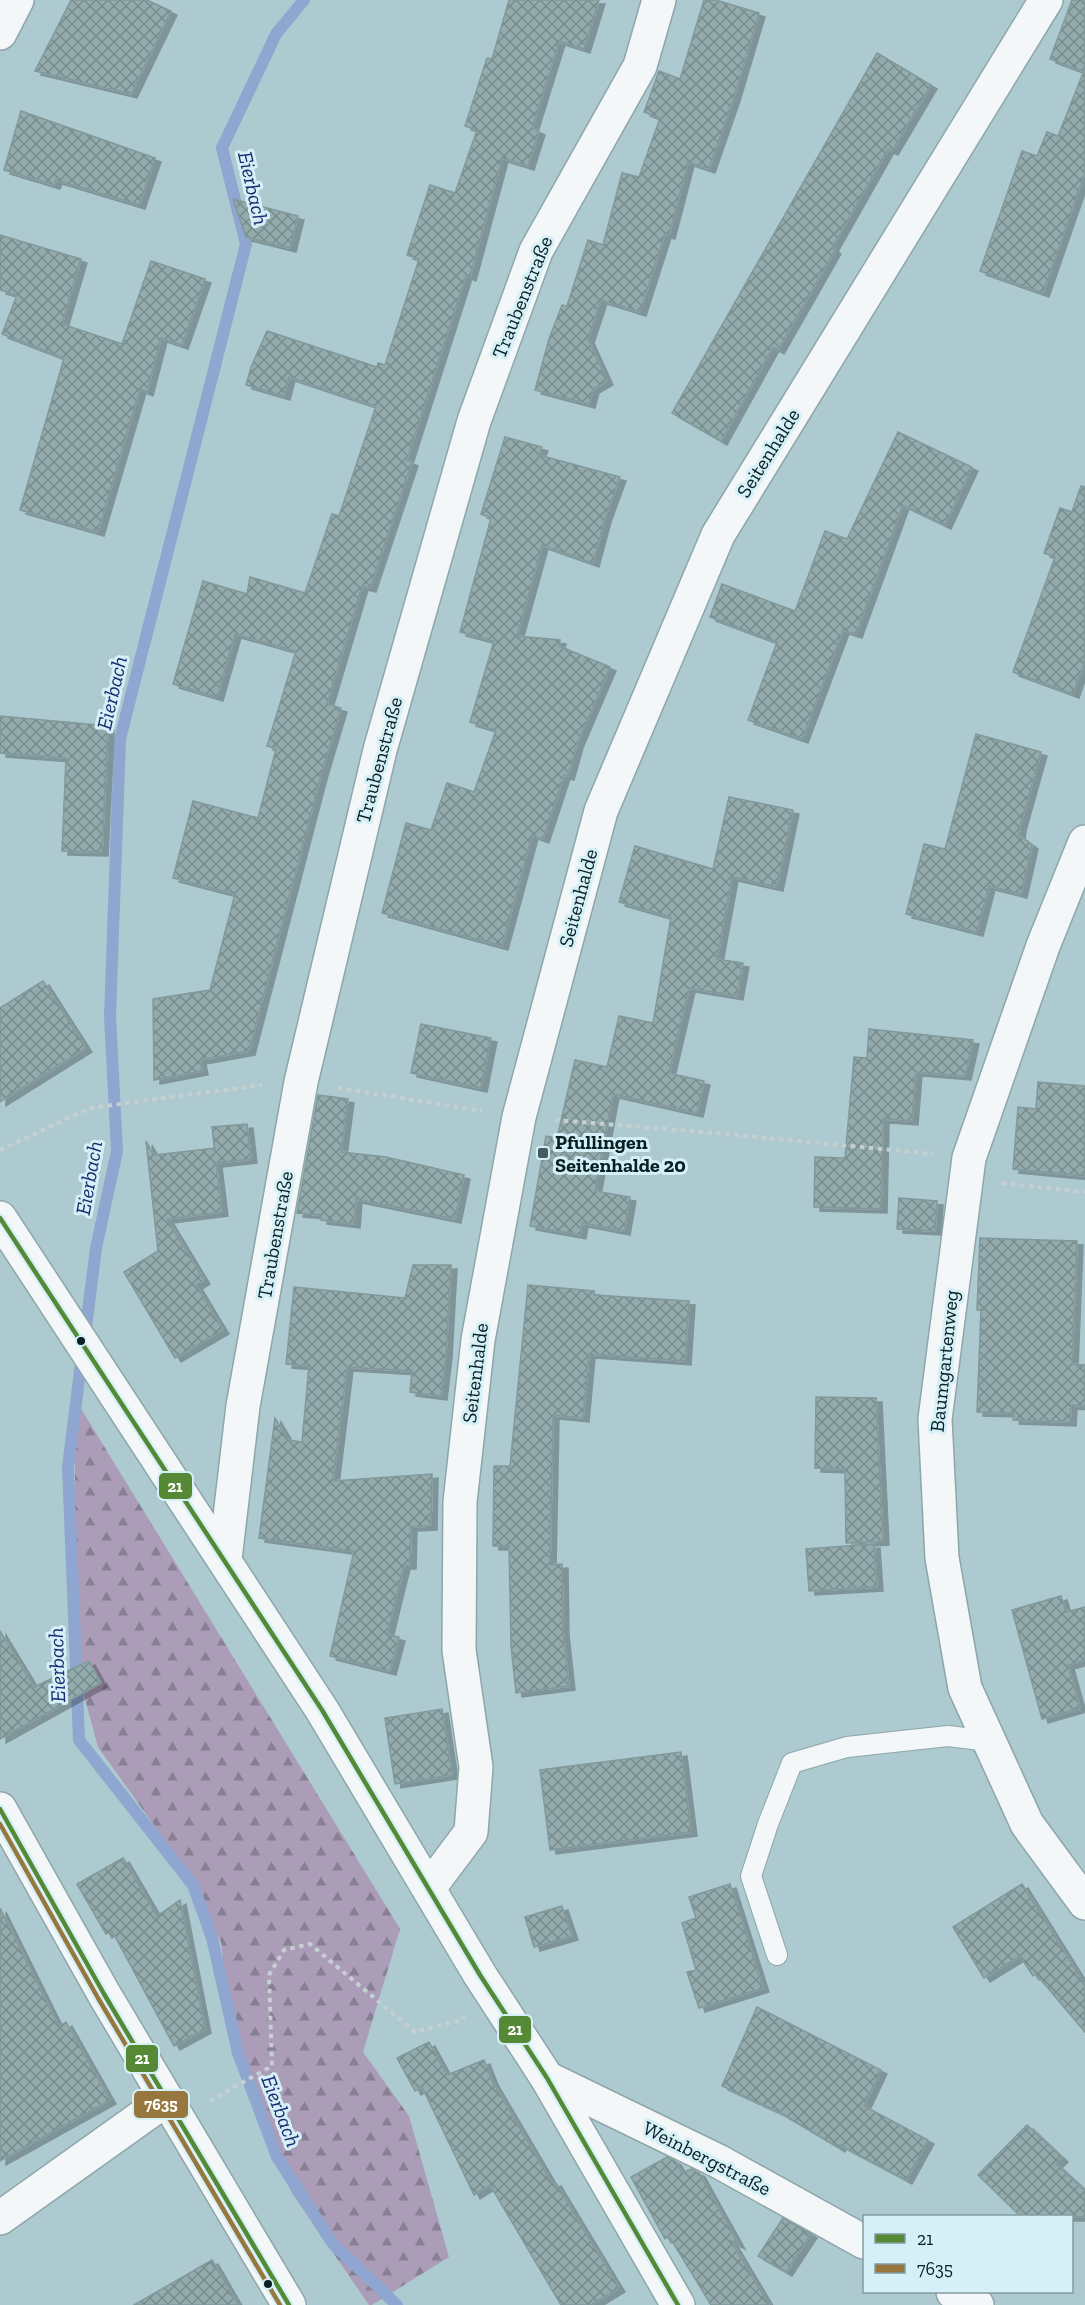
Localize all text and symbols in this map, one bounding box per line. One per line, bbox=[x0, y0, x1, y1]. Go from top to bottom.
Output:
water label: Eierbach bbox=[233, 149, 274, 227]
street label: Traubenstraße bbox=[487, 232, 557, 362]
street label: Seitenhalde bbox=[731, 404, 805, 502]
water label: Eierbach bbox=[91, 654, 132, 732]
street label: Traubenstraße bbox=[351, 694, 407, 826]
street label: Seitenhalde bbox=[553, 846, 603, 950]
place label: Pfullingen Seitenhalde 20 bbox=[555, 1130, 686, 1177]
water label: Eierbach bbox=[70, 1139, 107, 1217]
marker: Pfullingen Seitenhalde 20 bbox=[536, 1146, 550, 1160]
street label: Traubenstraße bbox=[252, 1169, 298, 1301]
street label: Baumgartenweg bbox=[925, 1289, 963, 1433]
street label: Seitenhalde bbox=[457, 1322, 493, 1424]
unlabelled marker bbox=[75, 1335, 87, 1347]
line badge: 21 bbox=[158, 1472, 193, 1500]
text: 21 bbox=[167, 1477, 183, 1496]
water label: Eierbach bbox=[43, 1627, 70, 1703]
line badge: 21 bbox=[498, 2015, 532, 2044]
text: 21 bbox=[507, 2020, 523, 2039]
line badge: 21 bbox=[125, 2044, 159, 2073]
text: 21 bbox=[134, 2049, 150, 2068]
water label: Eierbach bbox=[256, 2071, 307, 2150]
line badge: 7635 bbox=[133, 2090, 189, 2119]
text: 7635 bbox=[144, 2095, 178, 2114]
street label: Weinbergstraße bbox=[639, 2115, 775, 2201]
legend bbox=[863, 2215, 1073, 2293]
text: 21 bbox=[917, 2228, 933, 2250]
text: 7635 bbox=[917, 2258, 953, 2280]
unlabelled marker bbox=[262, 2278, 274, 2290]

